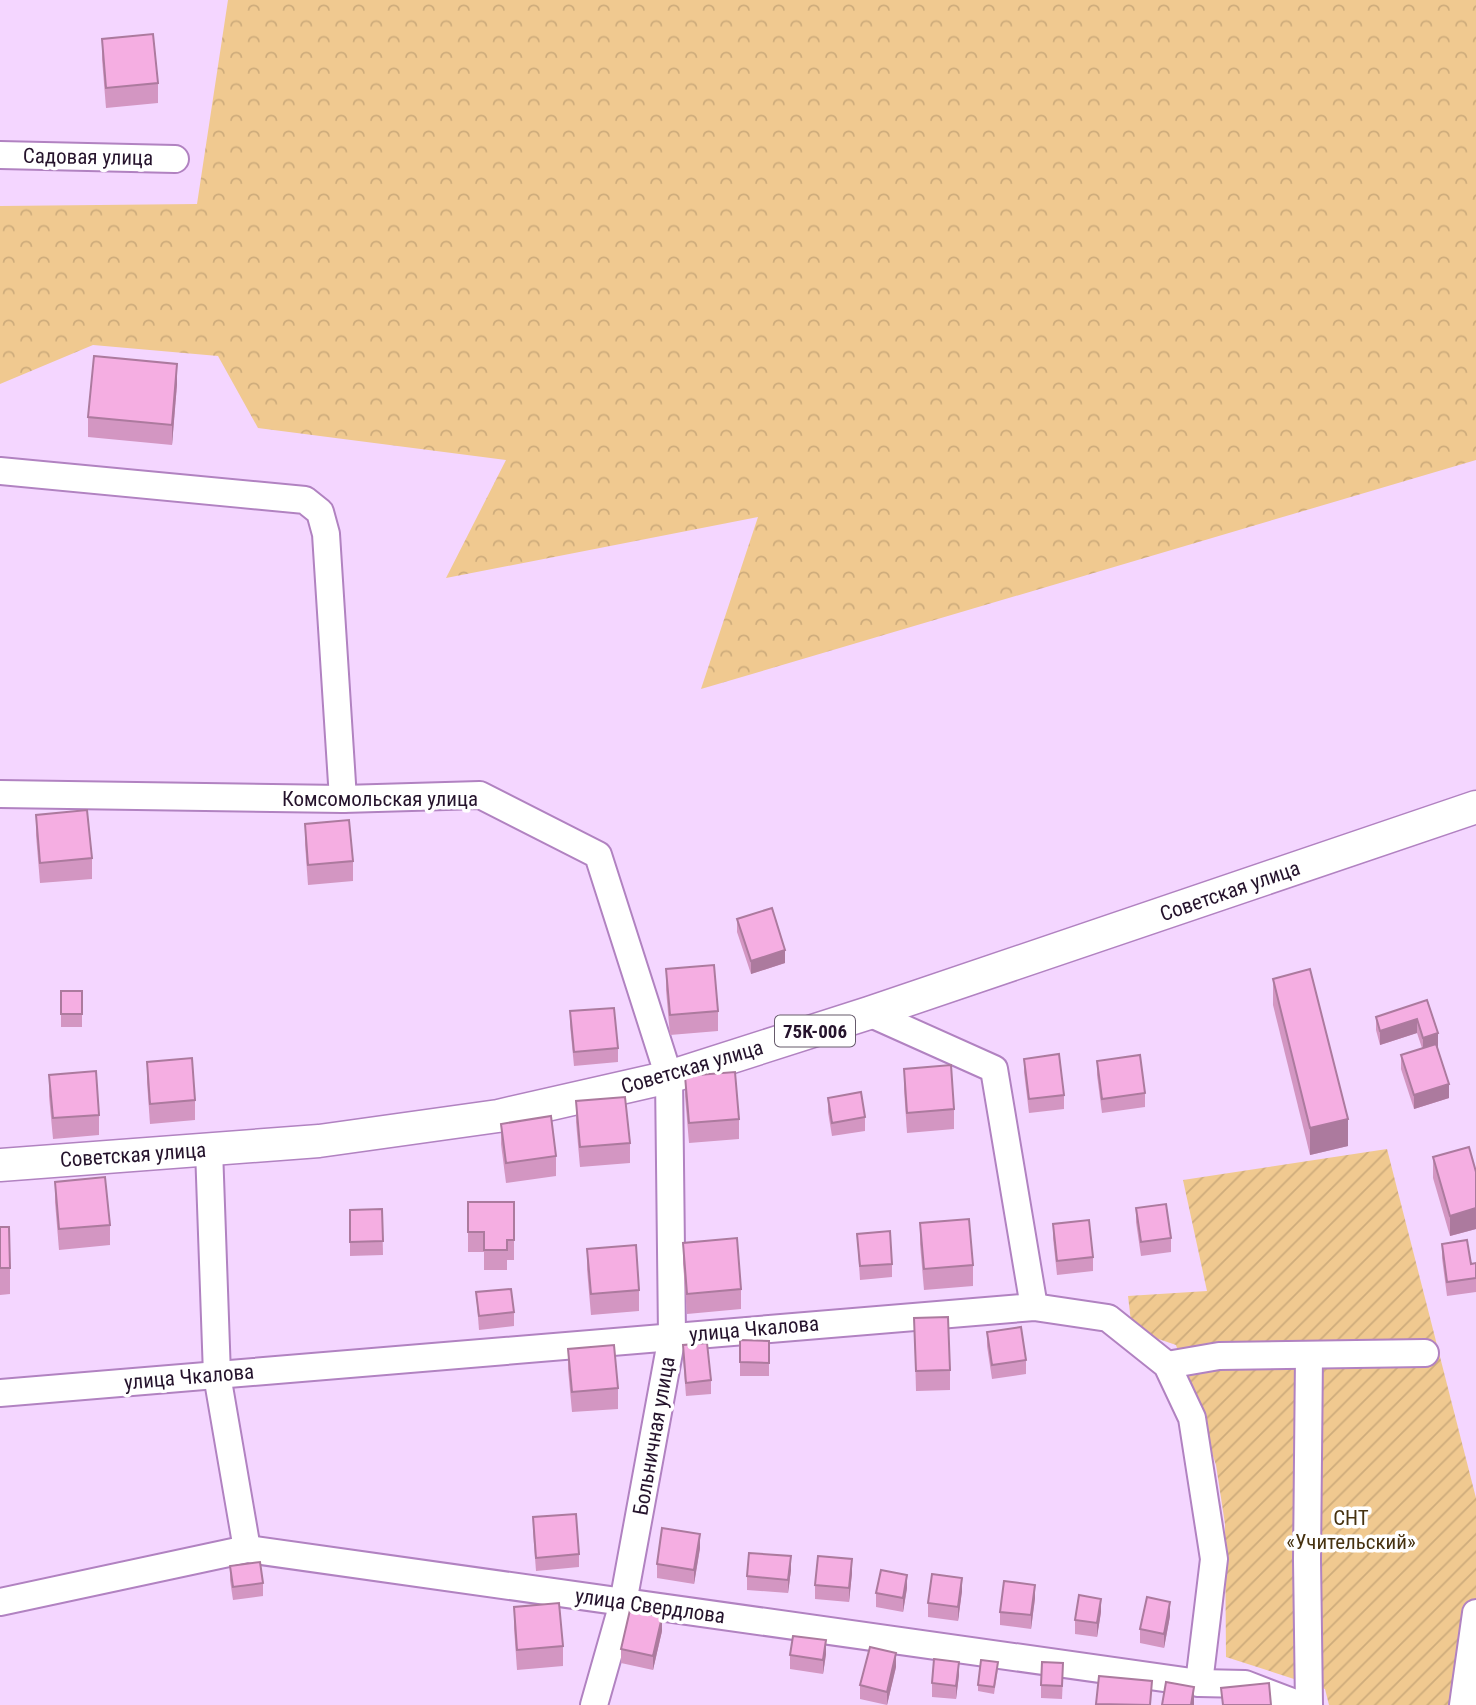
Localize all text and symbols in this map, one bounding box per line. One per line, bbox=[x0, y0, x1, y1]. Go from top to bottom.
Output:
street label: Садовая улица bbox=[23, 144, 153, 170]
street label: Комсомольская улица bbox=[282, 787, 478, 811]
street label: Советская улица bbox=[1157, 856, 1303, 926]
road number: 75К-006 bbox=[775, 1015, 855, 1046]
street label: Советская улица bbox=[618, 1035, 766, 1099]
street label: Советская улица bbox=[59, 1138, 207, 1172]
street label: улица Чкалова bbox=[688, 1311, 820, 1347]
street label: Больничная улица bbox=[628, 1355, 680, 1517]
street label: улица Чкалова bbox=[123, 1359, 255, 1395]
park label: СНТ «Учительский» bbox=[1286, 1506, 1416, 1554]
street label: улица Свердлова bbox=[573, 1584, 727, 1628]

